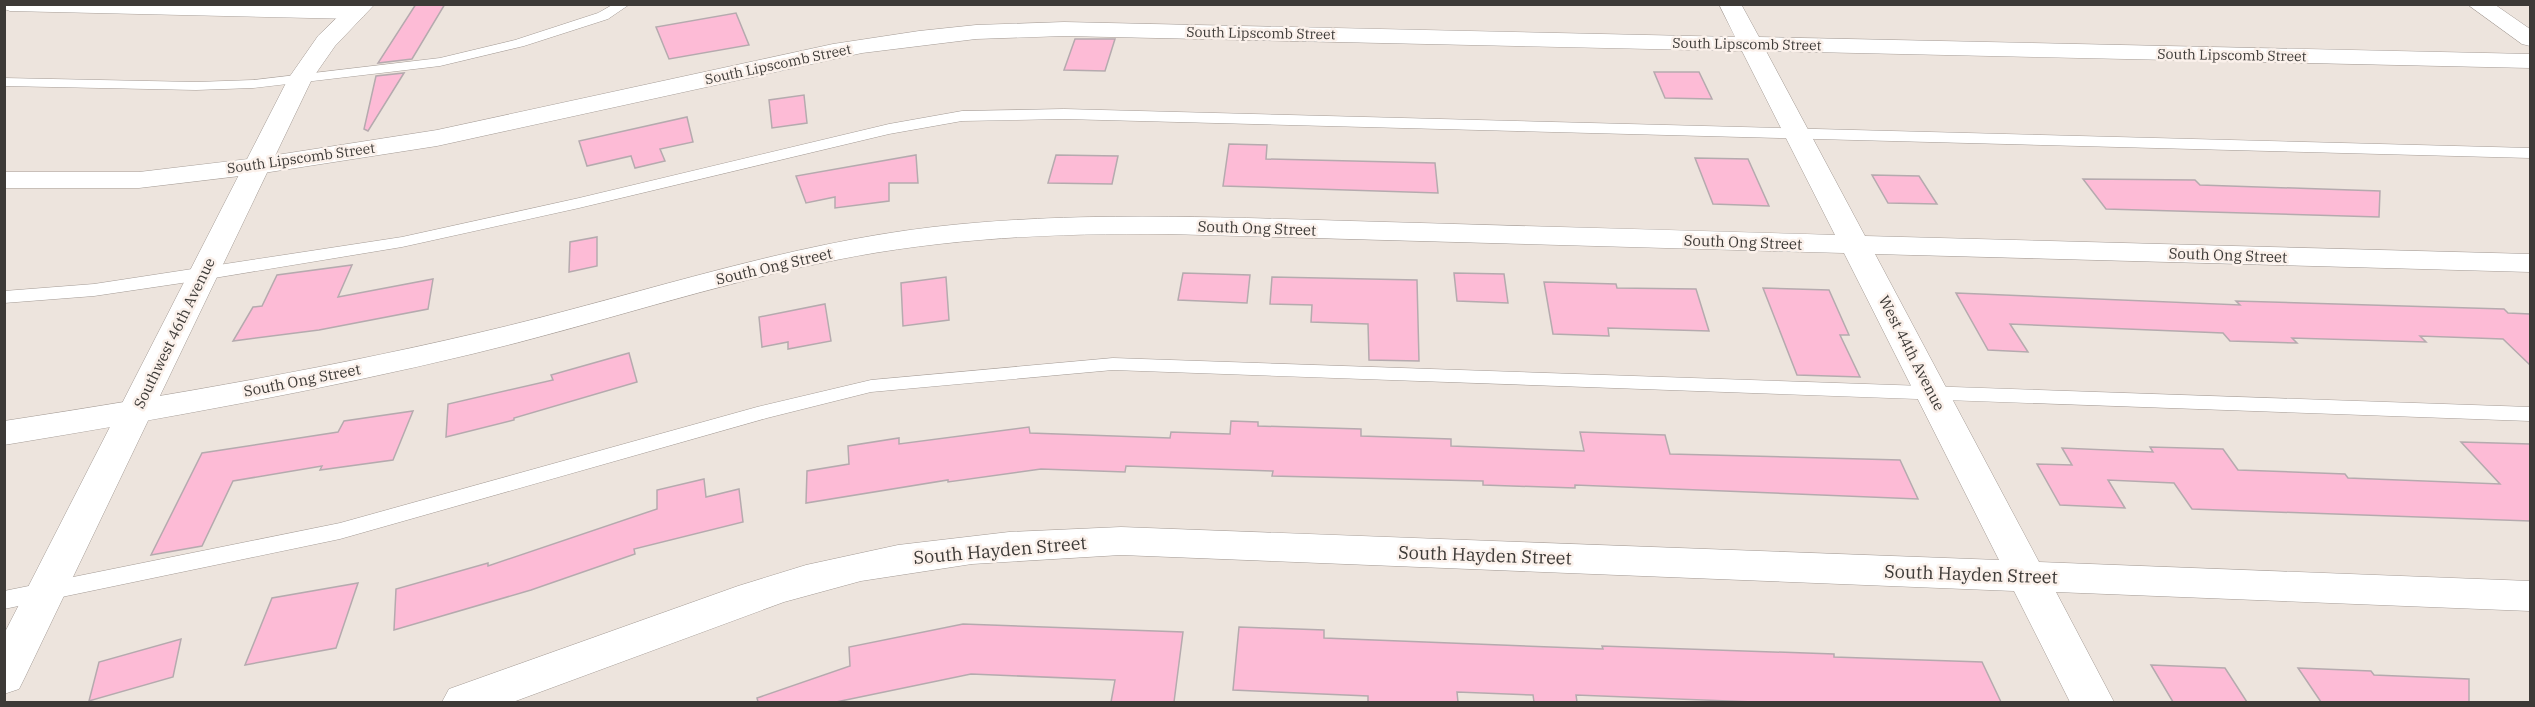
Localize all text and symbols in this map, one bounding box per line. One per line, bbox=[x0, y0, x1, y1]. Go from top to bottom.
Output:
street label: South Lipscomb Street bbox=[1186, 23, 1336, 43]
street label: South Lipscomb Street bbox=[1672, 34, 1822, 54]
street label: South Lipscomb Street bbox=[703, 40, 853, 88]
street label: South Lipscomb Street bbox=[2157, 45, 2307, 65]
street label: South Lipscomb Street bbox=[226, 139, 376, 177]
street label: South Ong Street bbox=[1197, 216, 1317, 240]
street label: South Ong Street bbox=[1683, 230, 1803, 254]
street label: South Ong Street bbox=[714, 243, 834, 289]
street label: South Ong Street bbox=[2168, 243, 2288, 267]
street label: Southwest 46th Avenue bbox=[129, 254, 219, 412]
street label: West 44th Avenue bbox=[1875, 292, 1949, 414]
street label: South Ong Street bbox=[242, 359, 362, 401]
street label: South Hayden Street bbox=[912, 531, 1088, 569]
street label: South Hayden Street bbox=[1398, 540, 1572, 570]
street label: South Hayden Street bbox=[1884, 559, 2058, 589]

